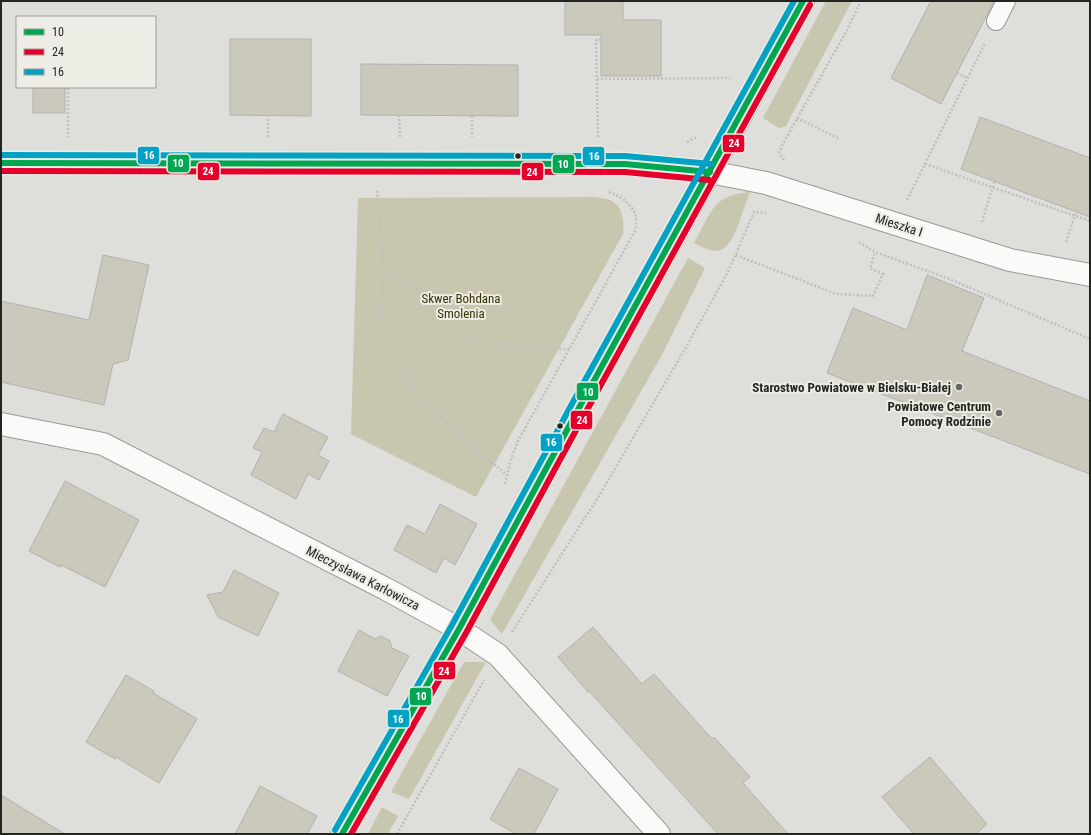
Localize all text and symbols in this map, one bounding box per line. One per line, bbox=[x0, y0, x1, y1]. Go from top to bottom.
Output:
legend bbox=[16, 16, 156, 88]
text: 10 bbox=[52, 25, 64, 39]
text: 24 bbox=[52, 45, 64, 59]
text: 16 bbox=[52, 65, 64, 79]
line badge: 24 bbox=[722, 134, 745, 153]
text: 24 bbox=[728, 137, 740, 150]
line badge: 16 bbox=[137, 146, 160, 165]
line badge: 16 bbox=[582, 146, 605, 166]
text: 16 bbox=[143, 149, 155, 162]
text: 16 bbox=[588, 150, 600, 163]
unlabelled marker bbox=[513, 151, 523, 161]
line badge: 10 bbox=[167, 154, 190, 173]
line badge: 10 bbox=[552, 154, 575, 174]
text: 10 bbox=[172, 157, 184, 170]
text: 10 bbox=[557, 158, 569, 171]
line badge: 24 bbox=[197, 162, 220, 181]
line badge: 24 bbox=[521, 162, 544, 181]
text: 24 bbox=[202, 165, 214, 178]
text: 24 bbox=[526, 166, 538, 179]
street label: Mieszka I bbox=[873, 210, 925, 240]
park label: Skwer Bohdana Smolenia bbox=[421, 291, 501, 321]
place label: Starostwo Powiatowe w Bielsku-Białej bbox=[752, 380, 951, 395]
line badge: 10 bbox=[576, 382, 599, 401]
marker: Starostwo Powiatowe w Bielsku-Białej bbox=[954, 382, 964, 392]
text: 10 bbox=[582, 386, 594, 399]
place label: Powiatowe Centrum Pomocy Rodzinie bbox=[888, 399, 991, 429]
marker: Powiatowe Centrum Pomocy Rodzinie bbox=[994, 408, 1004, 418]
line badge: 24 bbox=[570, 410, 593, 430]
text: 24 bbox=[576, 414, 588, 427]
unlabelled marker bbox=[555, 421, 565, 431]
line badge: 16 bbox=[540, 433, 563, 452]
text: 16 bbox=[545, 436, 557, 449]
street label: Mieczysława Karłowicza bbox=[304, 543, 422, 613]
line badge: 24 bbox=[433, 661, 456, 680]
text: 24 bbox=[438, 665, 450, 678]
line badge: 10 bbox=[409, 687, 432, 706]
text: 10 bbox=[415, 690, 427, 703]
line badge: 16 bbox=[387, 709, 410, 728]
text: 16 bbox=[392, 713, 404, 726]

